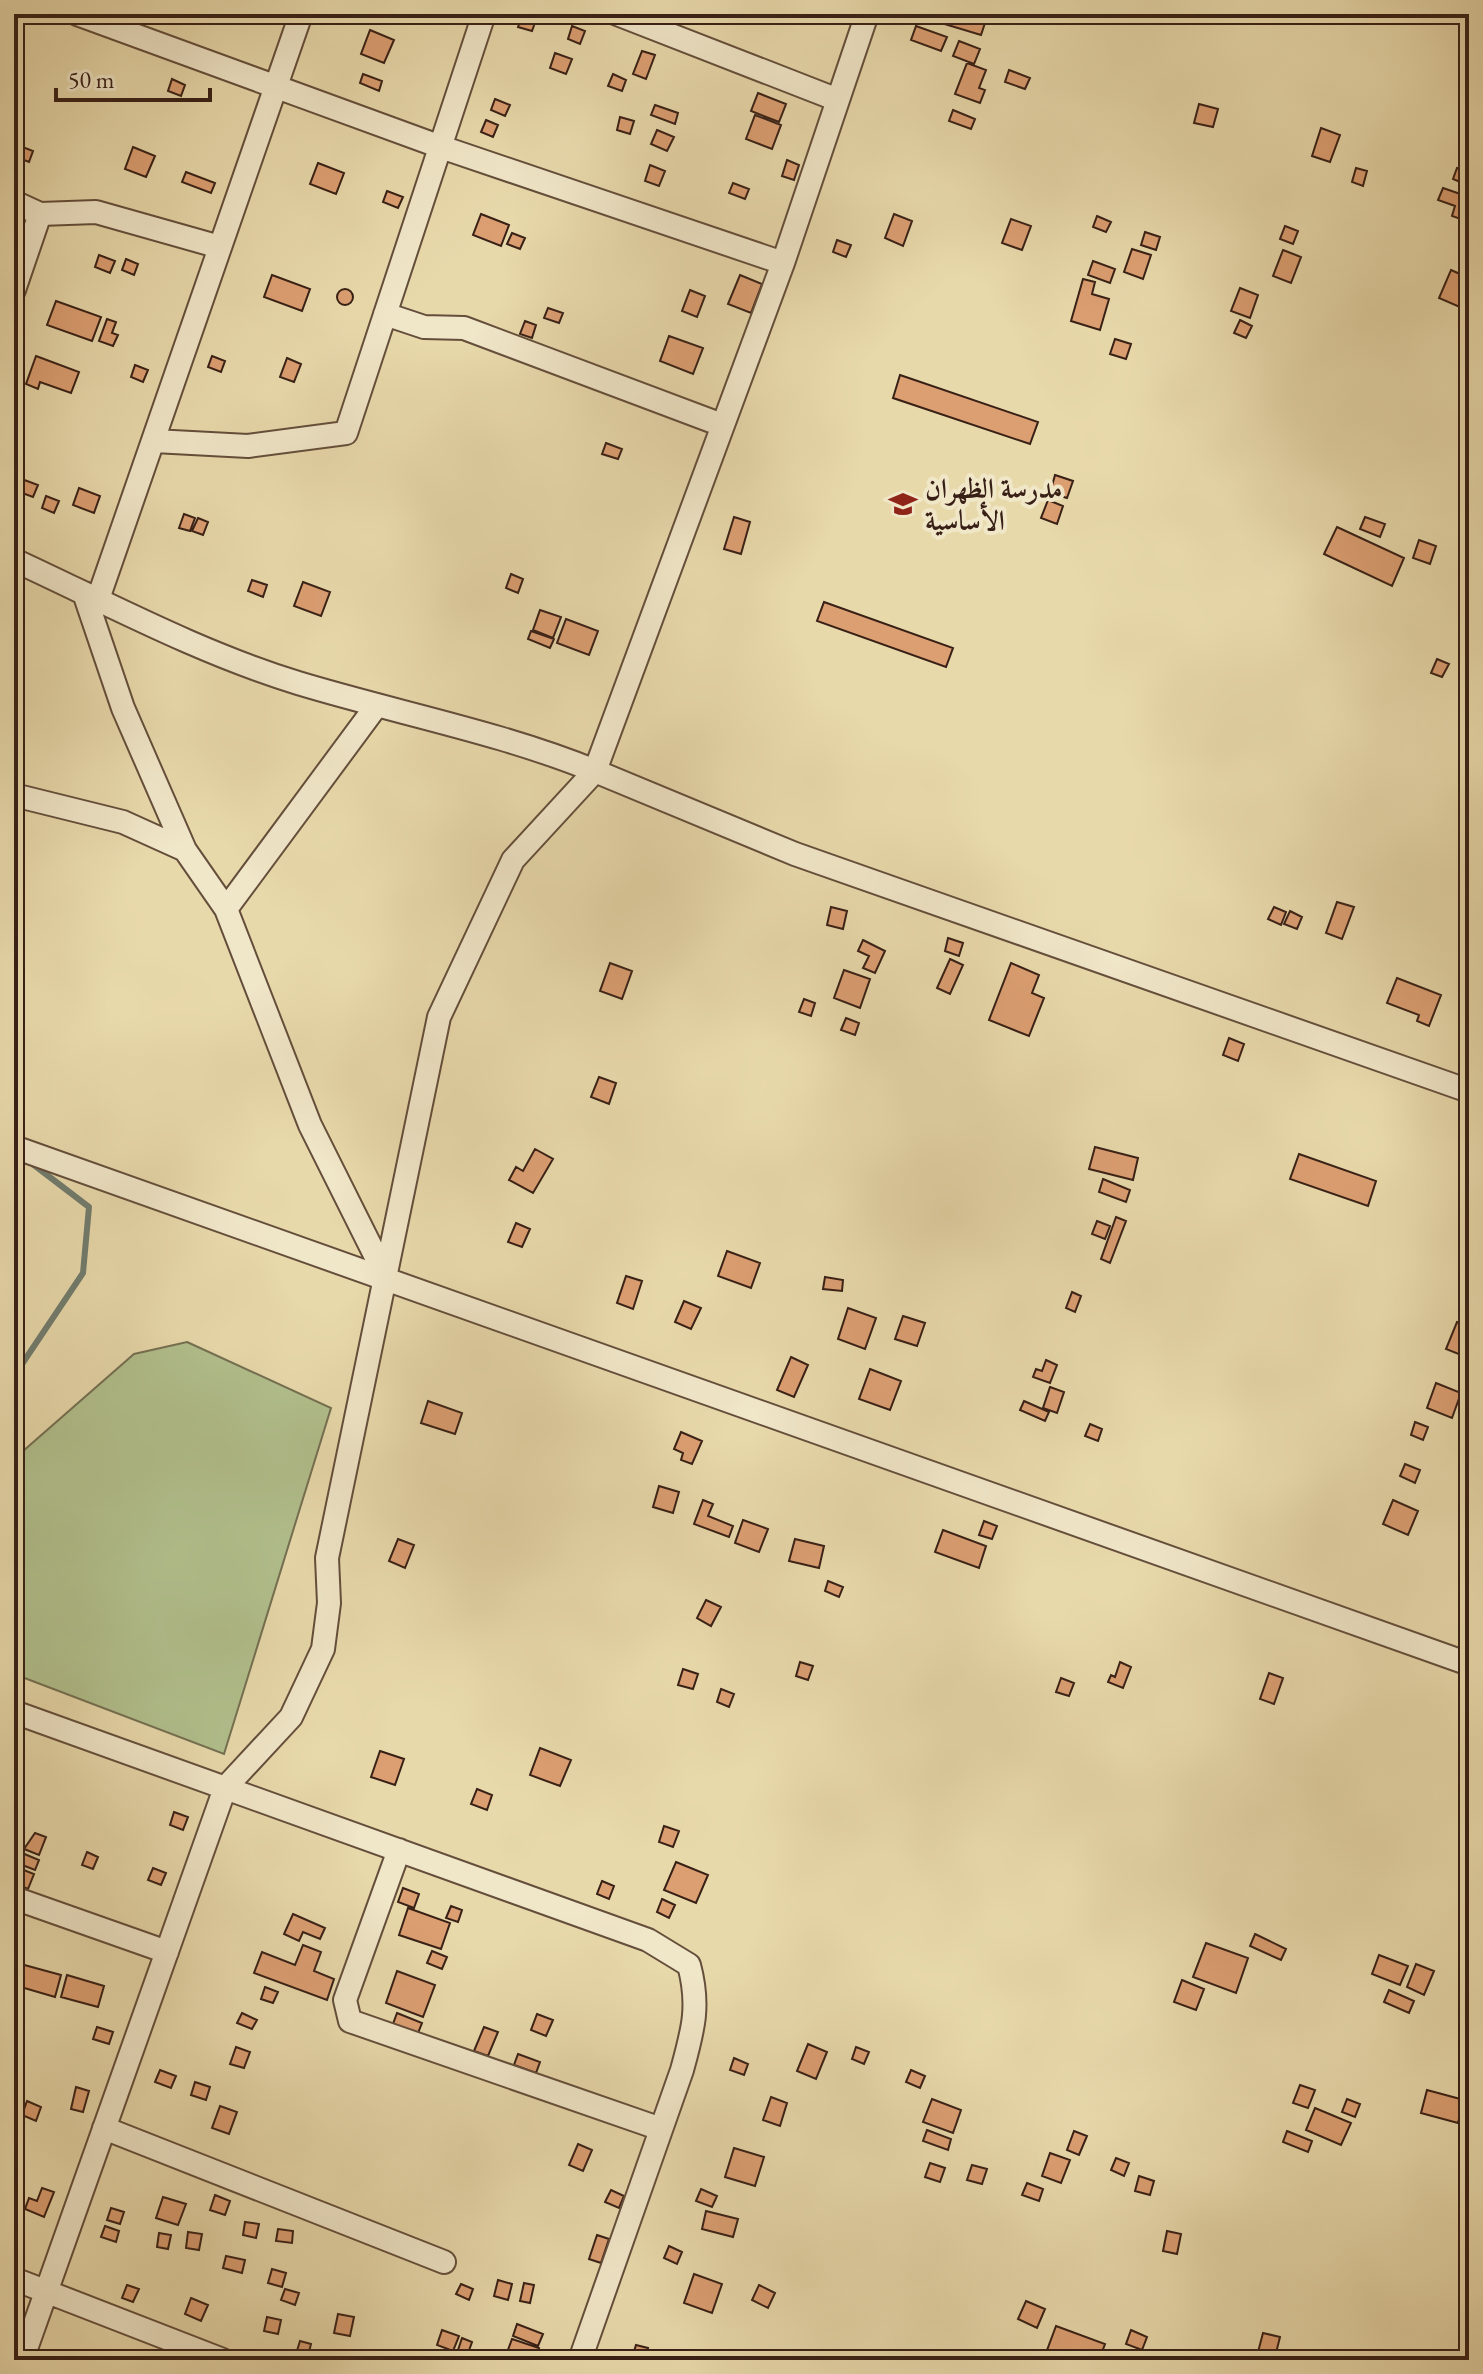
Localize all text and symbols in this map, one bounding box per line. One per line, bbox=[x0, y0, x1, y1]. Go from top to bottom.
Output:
scale bar bbox=[56, 52, 210, 102]
text: 50 m bbox=[68, 64, 115, 95]
place label: مدرسة الظهران الأساسية bbox=[925, 470, 1062, 538]
school or university icon: مدرسة الظهران الأساسية bbox=[888, 489, 918, 519]

